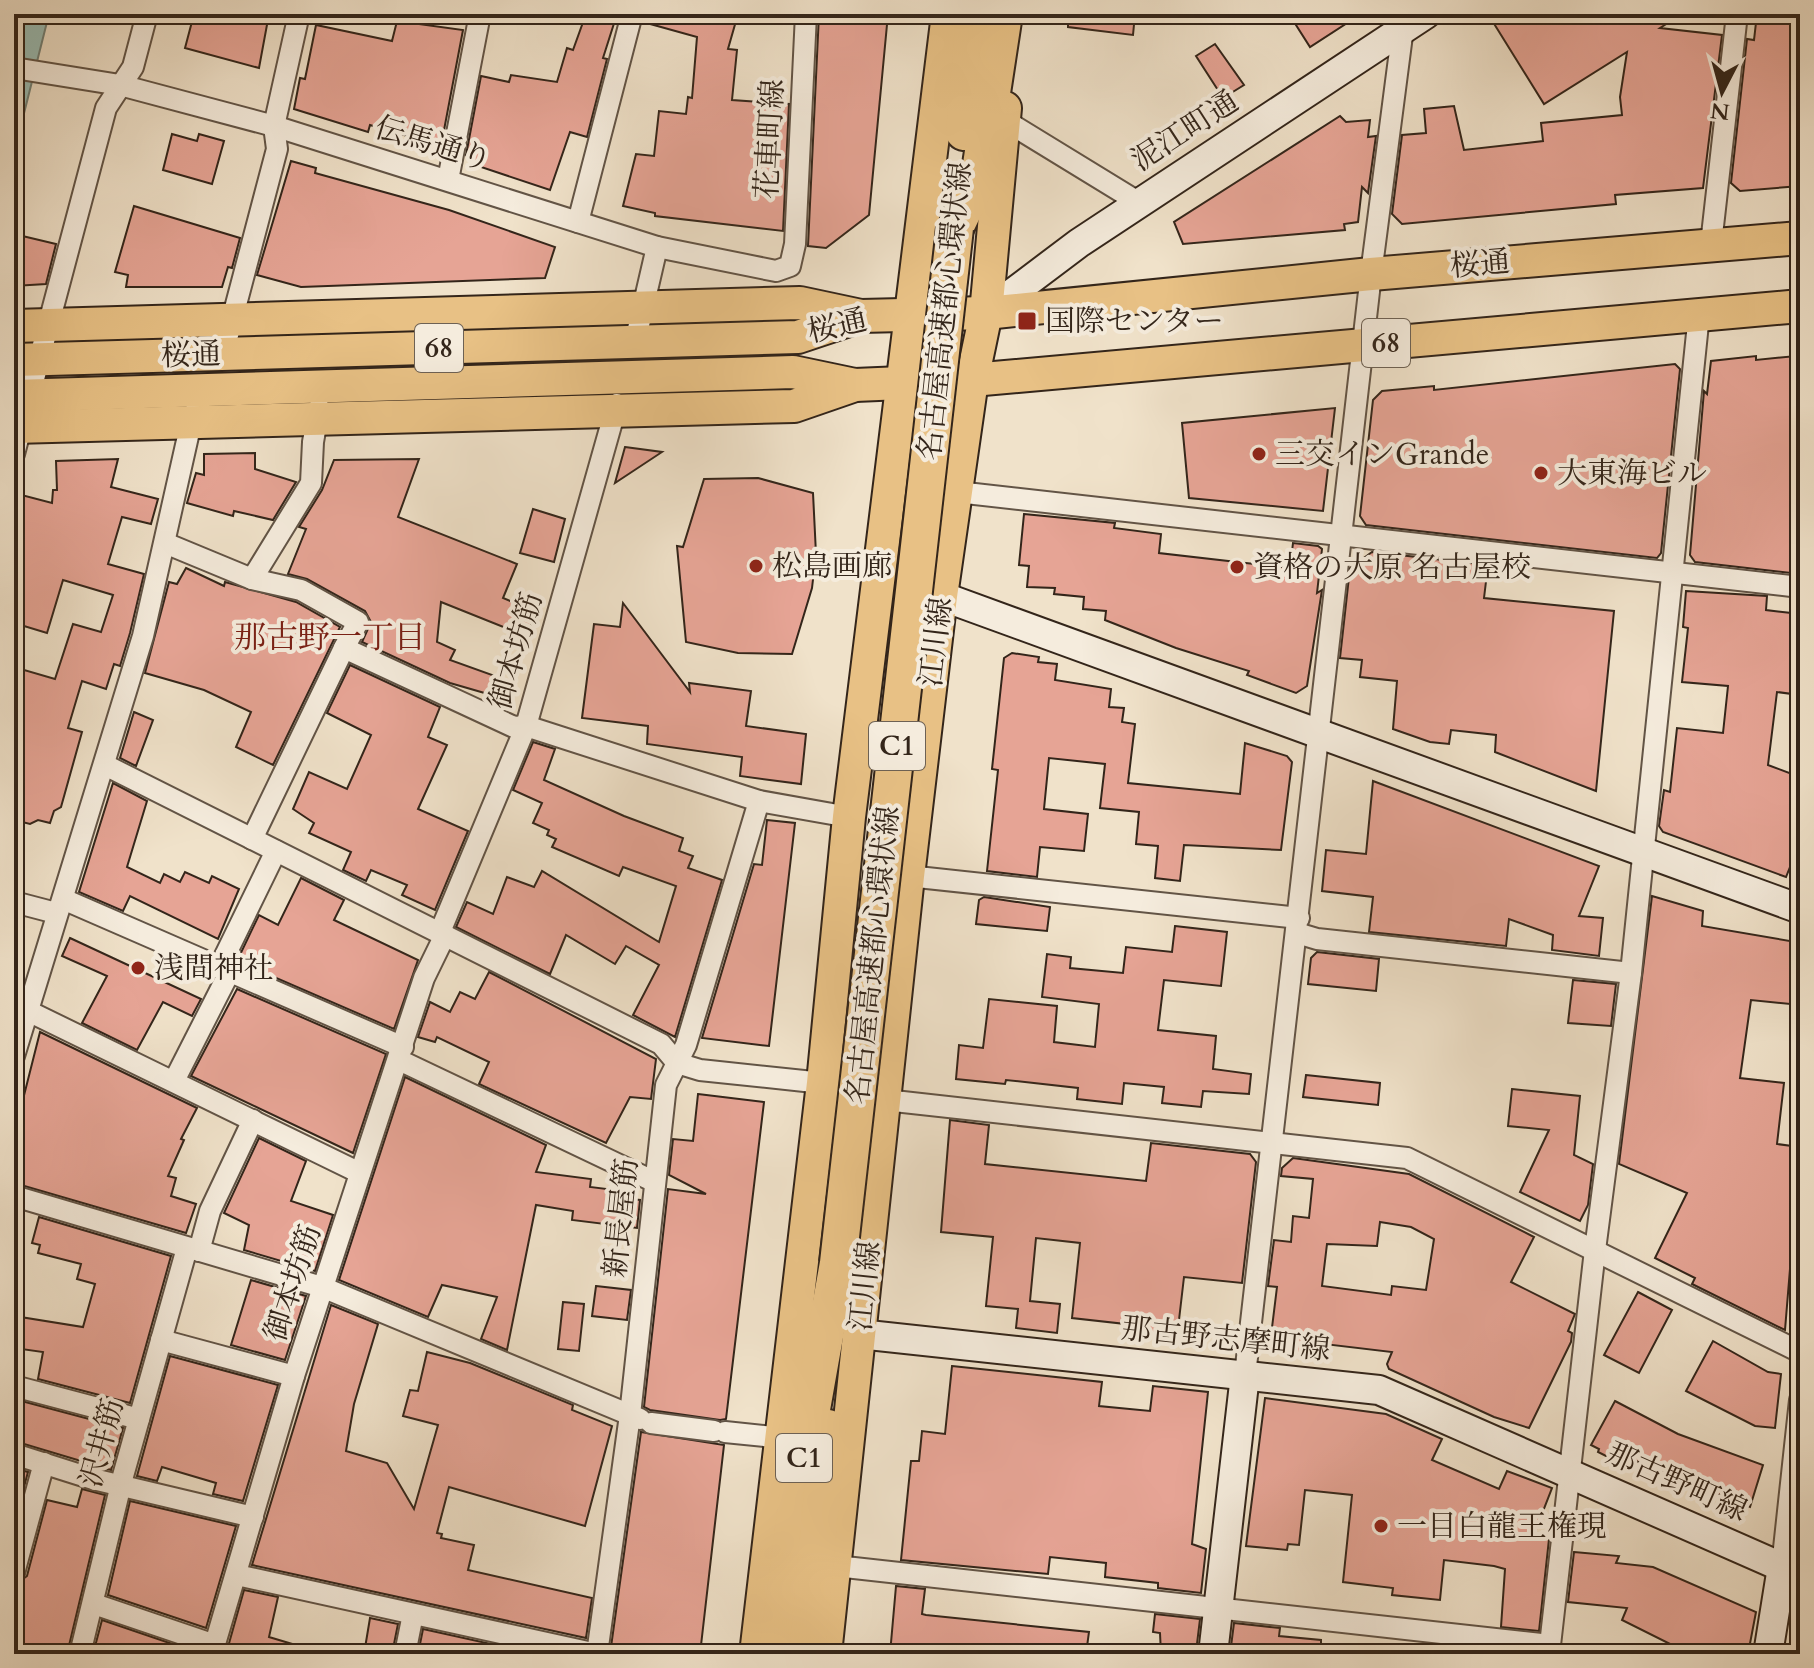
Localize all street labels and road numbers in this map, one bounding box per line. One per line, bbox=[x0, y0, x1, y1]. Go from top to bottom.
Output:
street label: 花車町線 bbox=[746, 78, 794, 200]
street label: 泥江町通 bbox=[1124, 81, 1246, 181]
street label: 伝馬通り bbox=[370, 107, 496, 181]
street label: 名古屋高速都心環状線 bbox=[909, 160, 981, 462]
street label: 桜通 bbox=[1448, 241, 1512, 287]
street label: 桜通 bbox=[803, 299, 871, 353]
road number: 68 bbox=[1362, 319, 1410, 367]
road number: 68 bbox=[415, 324, 463, 372]
street label: 桜通 bbox=[160, 333, 222, 377]
street label: 御本坊筋 bbox=[480, 588, 552, 714]
street label: 江川線 bbox=[910, 595, 962, 689]
road number: C1 bbox=[869, 722, 925, 770]
street label: 名古屋高速都心環状線 bbox=[837, 804, 909, 1106]
street label: 新長屋筋 bbox=[594, 1156, 648, 1280]
street label: 御本坊筋 bbox=[255, 1220, 331, 1346]
street label: 江川線 bbox=[840, 1239, 890, 1333]
street label: 那古野志摩町線 bbox=[1119, 1308, 1333, 1370]
street label: 沢井筋 bbox=[71, 1394, 133, 1492]
street label: 那古野町線 bbox=[1600, 1433, 1754, 1531]
road number: C1 bbox=[776, 1434, 832, 1482]

